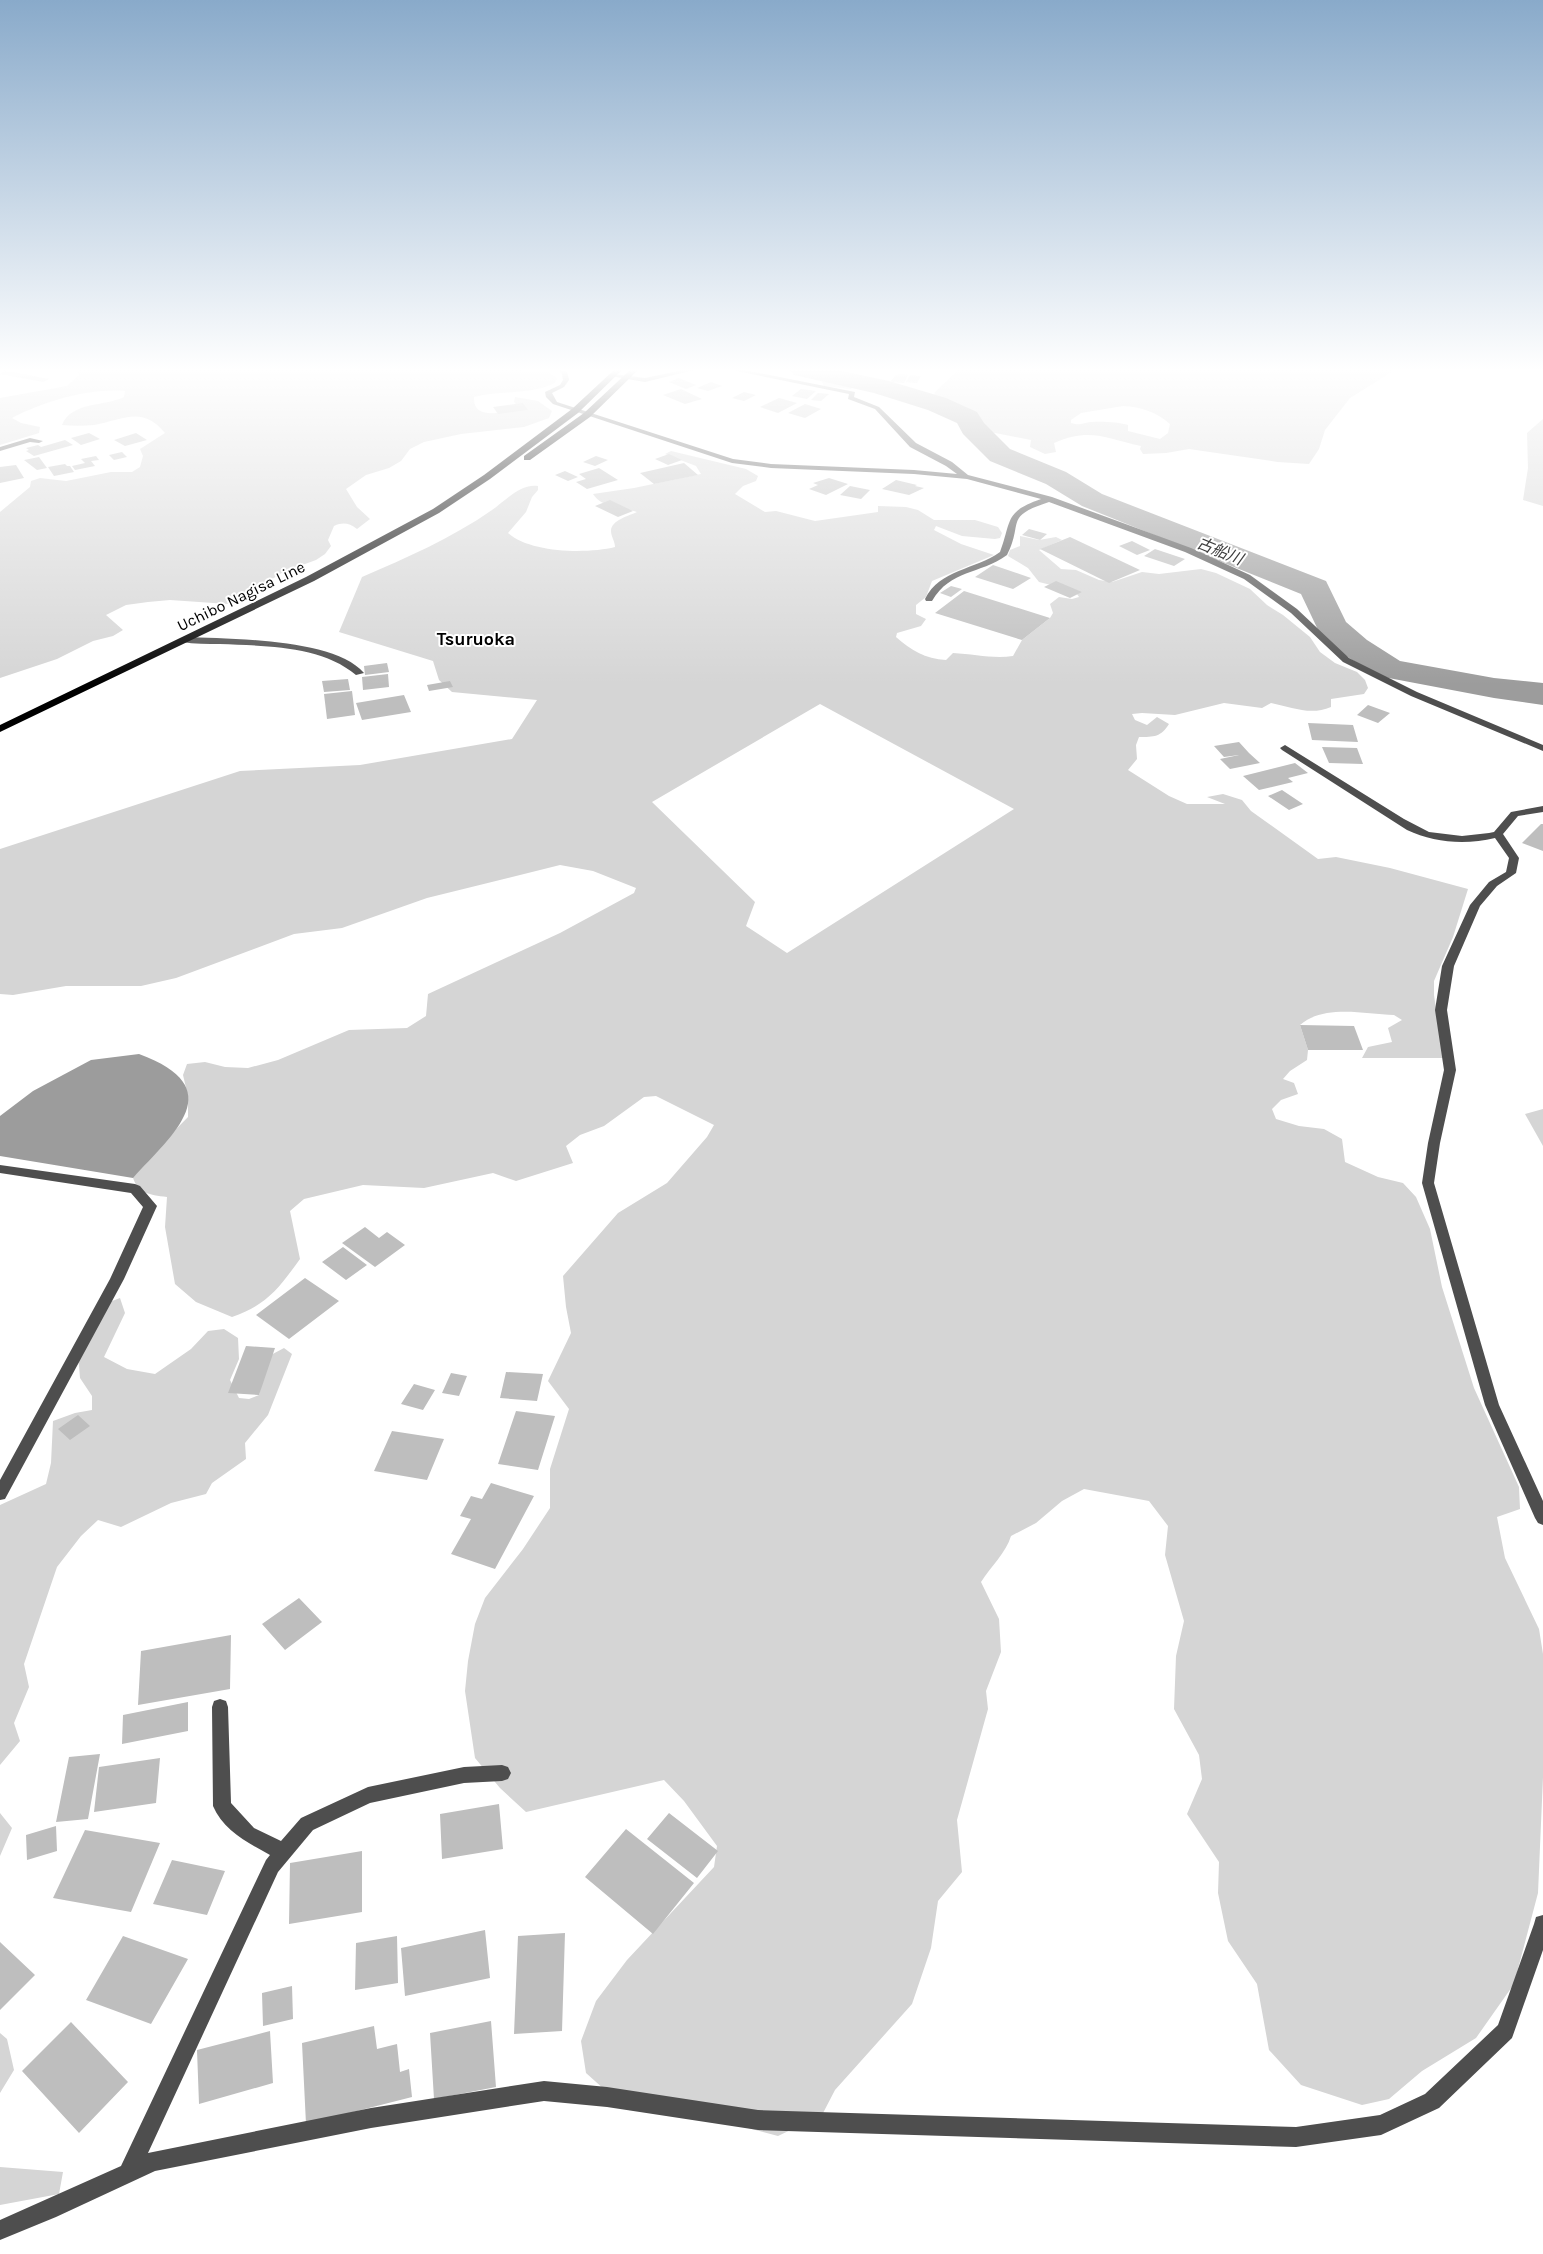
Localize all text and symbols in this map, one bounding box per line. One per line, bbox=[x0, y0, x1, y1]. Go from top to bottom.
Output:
water label: 古船川 bbox=[1194, 533, 1248, 570]
street label: Uchibo Nagisa Line bbox=[174, 557, 308, 635]
district label: Tsuruoka bbox=[437, 628, 515, 650]

